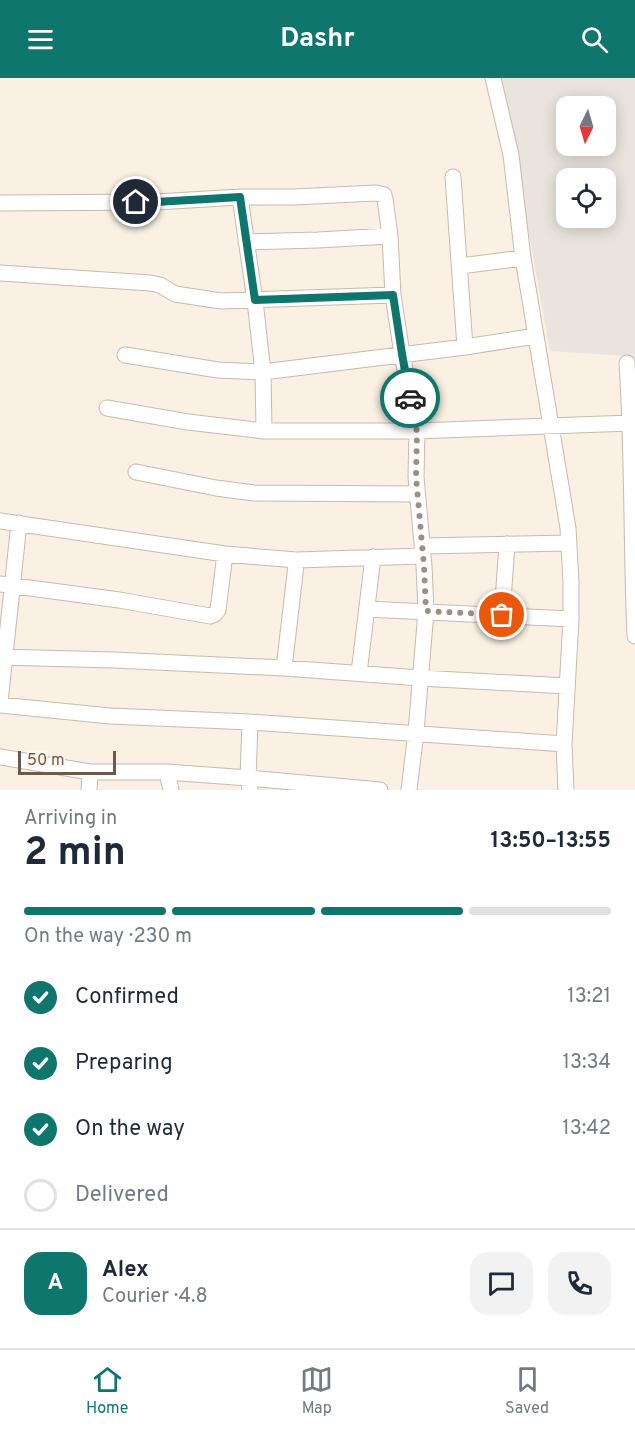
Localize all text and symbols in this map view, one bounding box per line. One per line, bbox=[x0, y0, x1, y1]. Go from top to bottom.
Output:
text: Dashr bbox=[280, 22, 355, 56]
icon: menu bbox=[24, 23, 57, 56]
icon: search bbox=[578, 23, 611, 56]
north arrow bbox=[556, 96, 616, 156]
map controls bbox=[556, 96, 616, 228]
button: locate bbox=[556, 168, 616, 228]
pin bbox=[110, 176, 161, 227]
icon: home bbox=[119, 185, 152, 218]
courier bbox=[380, 368, 440, 428]
icon: car bbox=[394, 382, 427, 415]
pin bbox=[476, 589, 527, 640]
icon: bag bbox=[485, 598, 518, 631]
scale bar bbox=[18, 748, 116, 776]
text: 50 m bbox=[27, 751, 65, 771]
text: Arriving in bbox=[24, 806, 117, 832]
text: 13:50–13:55 bbox=[491, 828, 611, 855]
text: 2 min bbox=[24, 830, 126, 879]
text: On the way · 230 m bbox=[24, 924, 192, 950]
icon: check bbox=[24, 981, 57, 1014]
text: Confirmed bbox=[75, 984, 179, 1011]
text: 13:21 bbox=[567, 984, 611, 1010]
icon: check bbox=[24, 1047, 57, 1080]
text: Preparing bbox=[75, 1050, 173, 1077]
text: 13:34 bbox=[563, 1050, 611, 1076]
icon: check bbox=[24, 1113, 57, 1146]
text: On the way bbox=[75, 1116, 185, 1143]
text: 13:42 bbox=[562, 1116, 611, 1142]
text: Delivered bbox=[75, 1182, 169, 1209]
button: chat bbox=[470, 1252, 533, 1315]
button: phone bbox=[548, 1252, 611, 1315]
text: Alex bbox=[102, 1257, 149, 1284]
text: A bbox=[48, 1270, 63, 1297]
text: Courier · 4.8 bbox=[102, 1284, 208, 1310]
tab: Home bbox=[86, 1363, 128, 1419]
tab: Map bbox=[300, 1363, 333, 1419]
tab: Saved bbox=[505, 1363, 549, 1419]

